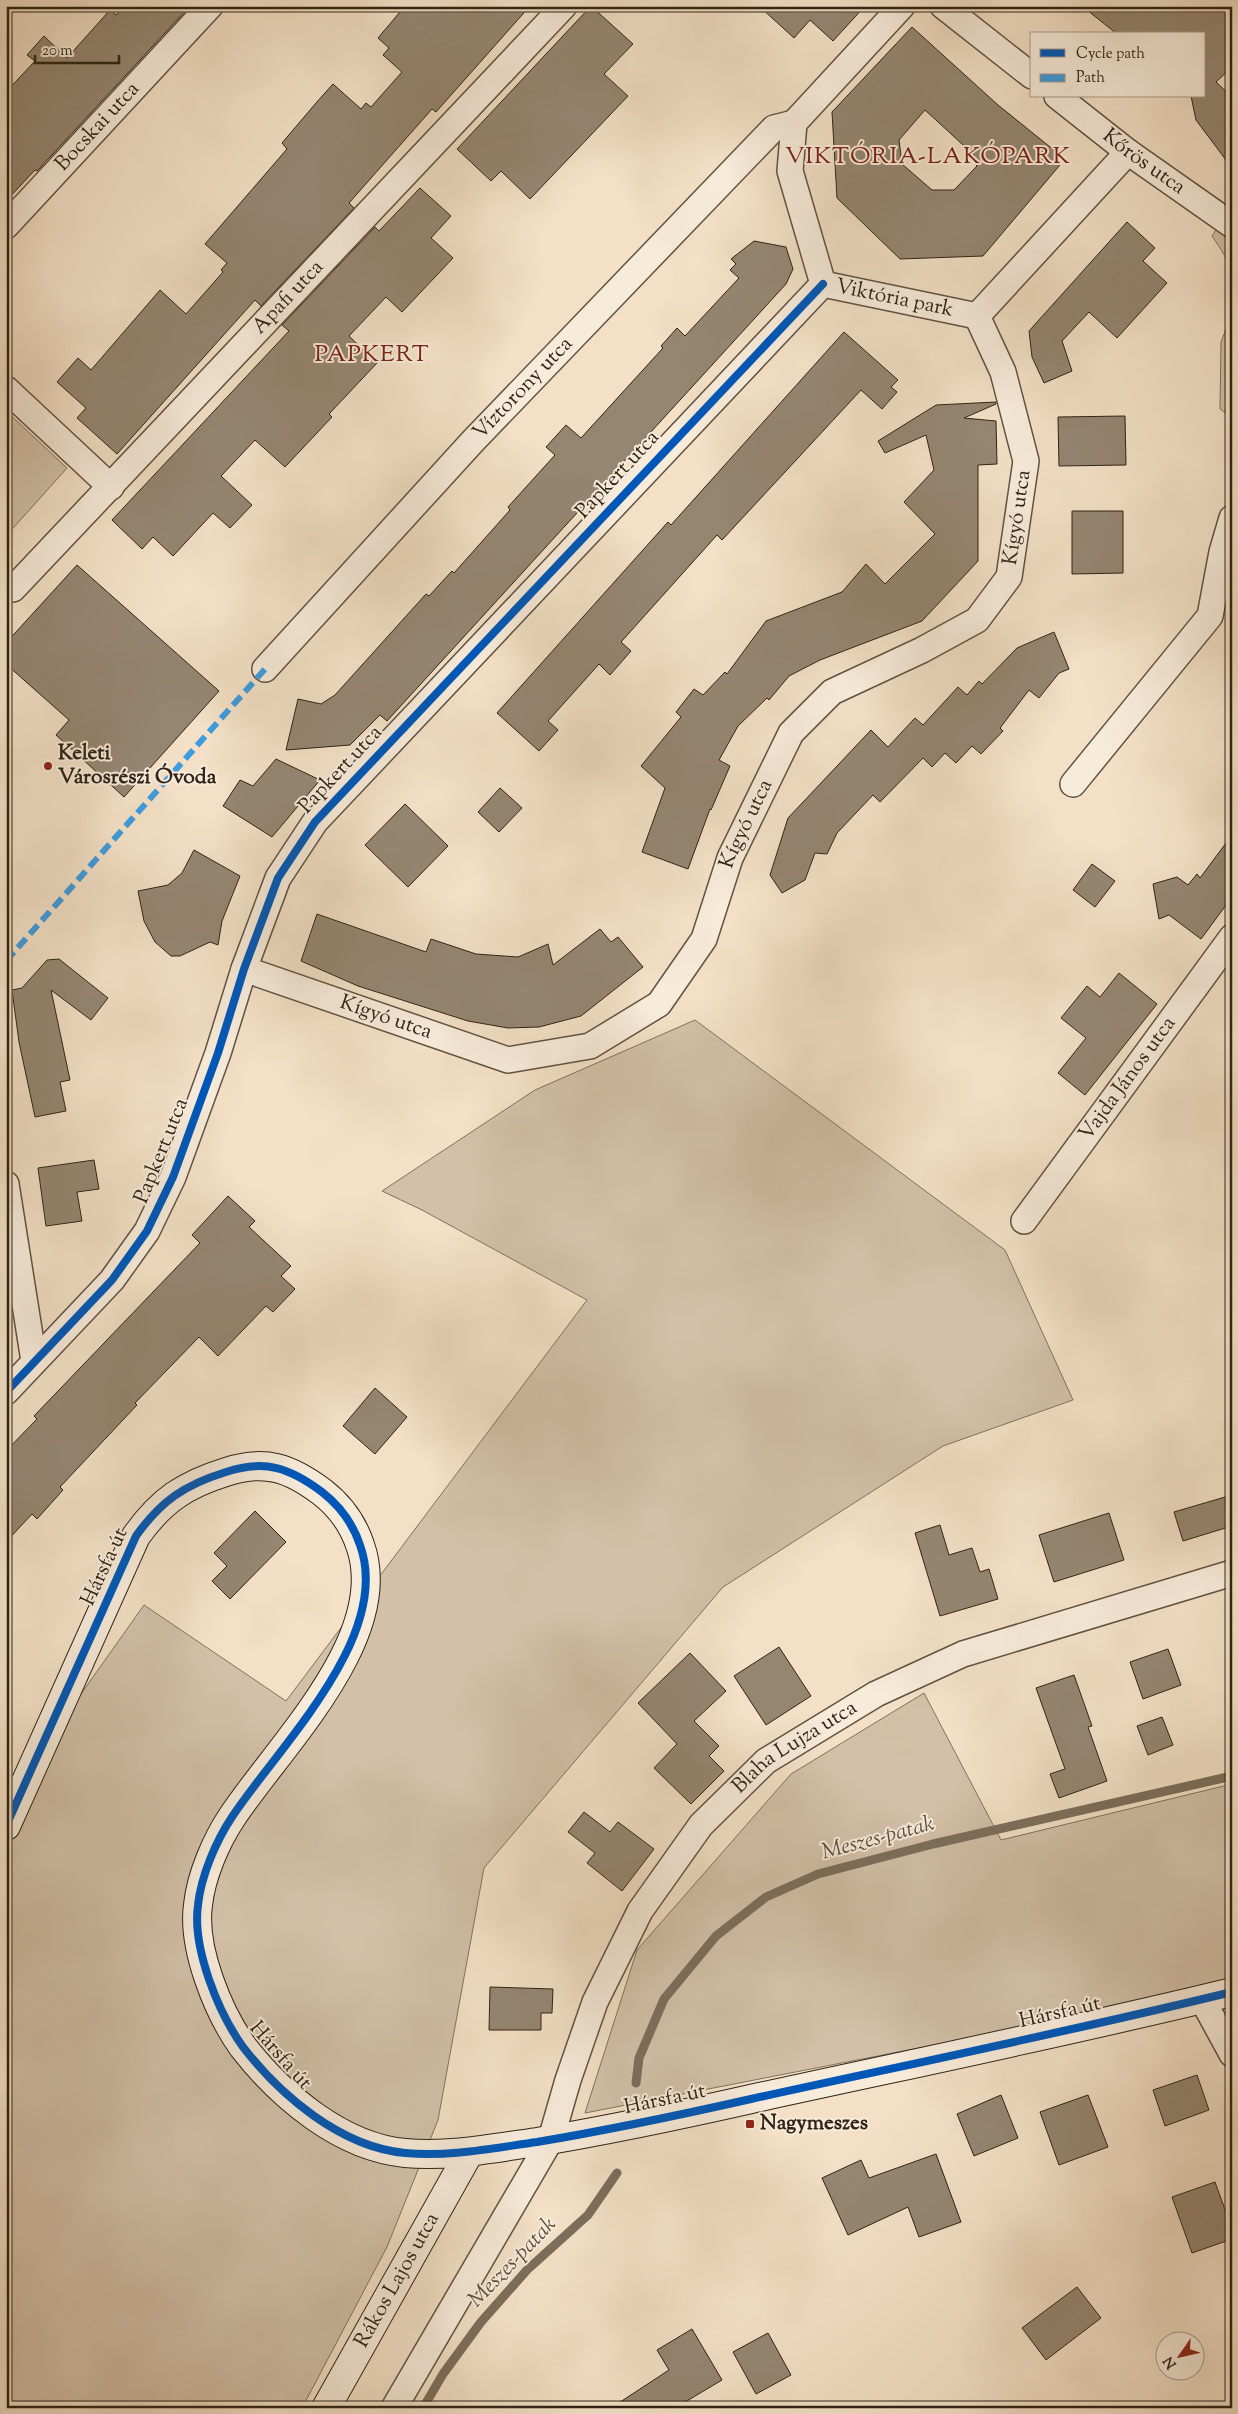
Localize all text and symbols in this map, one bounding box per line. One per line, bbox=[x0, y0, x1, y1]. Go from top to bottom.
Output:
scale bar bbox=[35, 32, 119, 64]
legend bbox=[1030, 32, 1206, 98]
text: 20 m bbox=[42, 41, 73, 62]
text: Cycle path bbox=[1076, 44, 1145, 65]
text: Path bbox=[1076, 68, 1105, 89]
street label: Bocskai utca bbox=[49, 75, 147, 178]
street label: Kőrös utca bbox=[1095, 122, 1192, 203]
district label: VIKTÓRIA-LAKÓPARK bbox=[785, 140, 1071, 174]
street label: Apafi utca bbox=[246, 253, 331, 342]
street label: Viktória park bbox=[833, 272, 957, 326]
street label: Víztorony utca bbox=[466, 330, 580, 447]
district label: PAPKERT bbox=[314, 338, 430, 372]
street label: Papkert utca bbox=[569, 424, 667, 526]
street label: Kígyó utca bbox=[996, 468, 1040, 567]
street label: Papkert utca bbox=[292, 719, 390, 821]
place label: Keleti Városrészi Óvoda bbox=[58, 739, 217, 793]
marker: Keleti Városrészi Óvoda bbox=[42, 760, 54, 772]
street label: Kígyó utca bbox=[713, 774, 781, 872]
street label: Kígyó utca bbox=[336, 988, 436, 1048]
street label: Vajda János utca bbox=[1072, 1010, 1184, 1147]
street label: Papkert utca bbox=[127, 1093, 197, 1208]
street label: Hársfa út bbox=[74, 1523, 136, 1611]
street label: Blaha Lujza utca bbox=[726, 1694, 863, 1801]
water label: Meszes-patak bbox=[818, 1809, 938, 1869]
street label: Hársfa út bbox=[1016, 1989, 1104, 2037]
street label: Hársfa út bbox=[242, 2015, 318, 2097]
street label: Hársfa út bbox=[621, 2077, 709, 2123]
place label: Nagymeszes bbox=[760, 2109, 868, 2139]
marker: Nagymeszes bbox=[744, 2118, 756, 2130]
street label: Rákos Lajos utca bbox=[347, 2207, 448, 2354]
water label: Meszes-patak bbox=[461, 2210, 565, 2316]
north arrow bbox=[1156, 2332, 1206, 2382]
text: N bbox=[1159, 2352, 1182, 2372]

